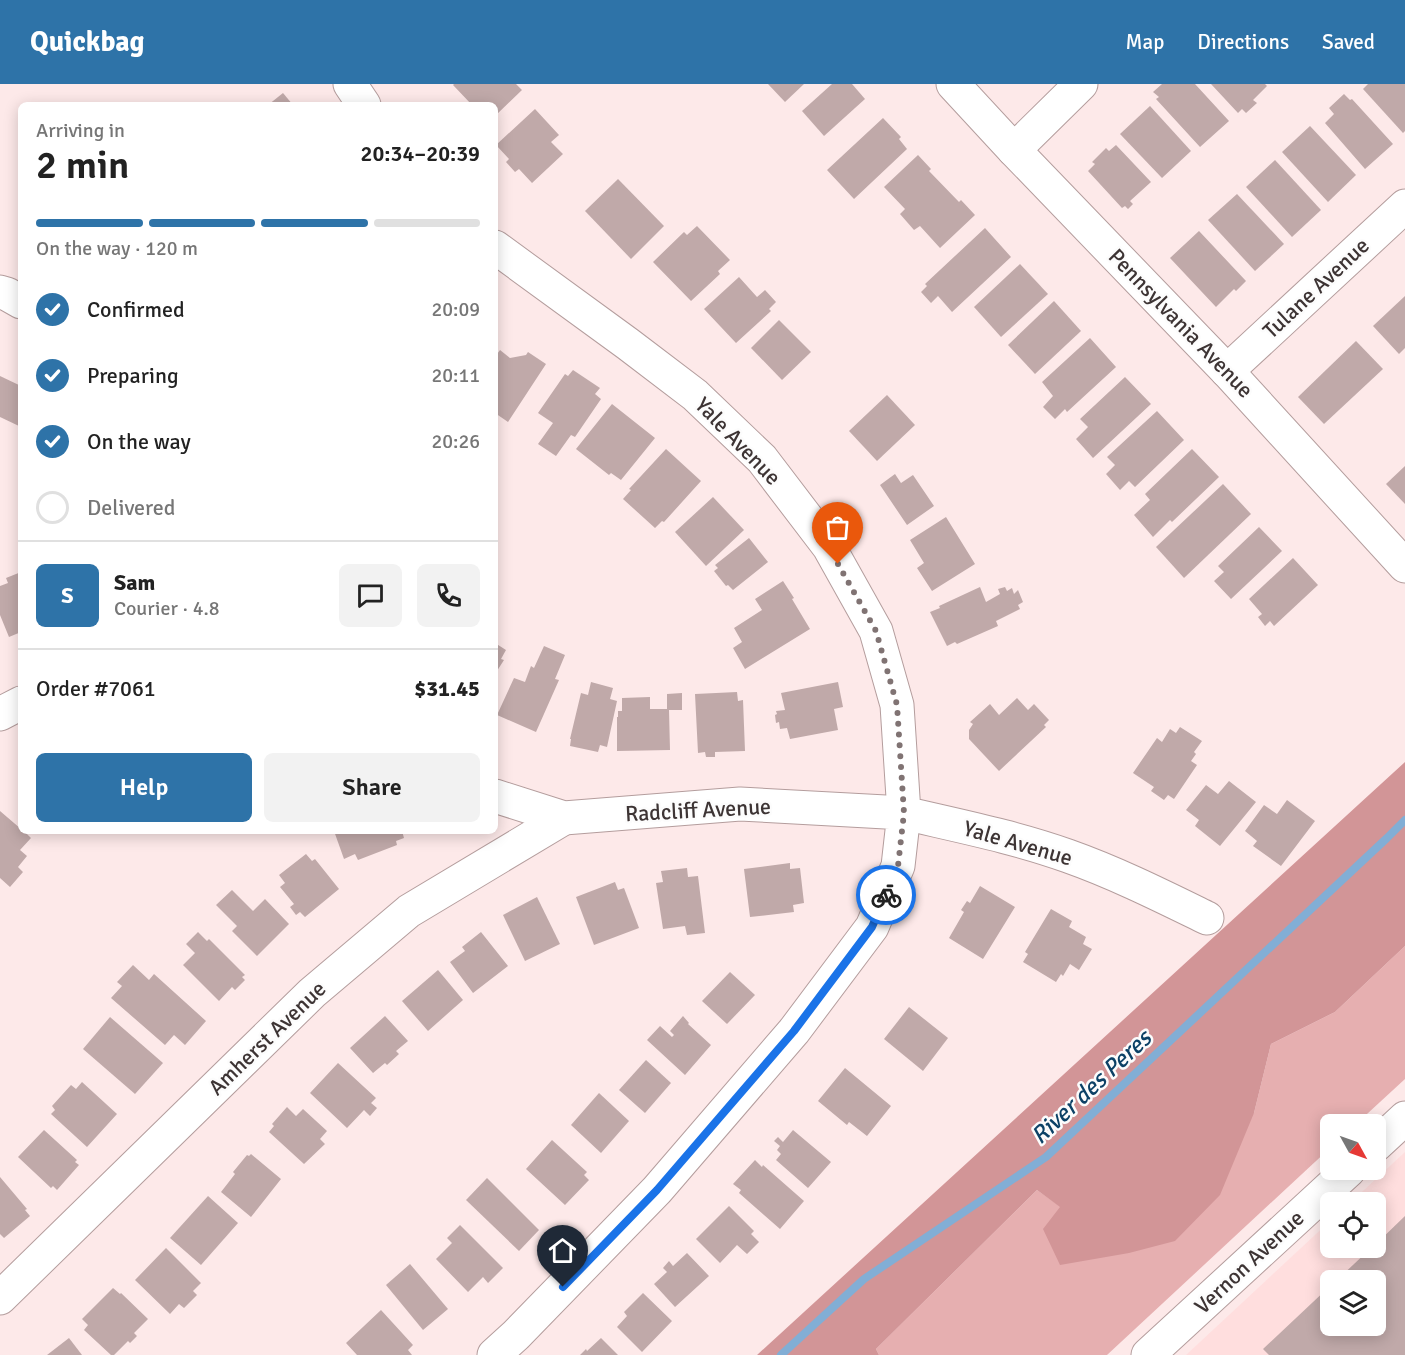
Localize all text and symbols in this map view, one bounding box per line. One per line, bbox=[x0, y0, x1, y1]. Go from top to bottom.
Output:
text: Quickbag bbox=[30, 25, 145, 59]
text: Map bbox=[1126, 29, 1164, 55]
text: Directions bbox=[1197, 29, 1289, 55]
text: Saved bbox=[1322, 29, 1375, 55]
text: Arriving in bbox=[36, 118, 125, 143]
text: 20:34–20:39 bbox=[361, 140, 480, 167]
text: 2 min bbox=[36, 141, 129, 189]
street label: Tulane Avenue bbox=[1257, 232, 1375, 344]
text: On the way · 120 m bbox=[36, 236, 198, 261]
street label: Pennsylvania Avenue bbox=[1103, 243, 1259, 403]
icon: check bbox=[36, 293, 69, 326]
text: Confirmed bbox=[87, 296, 185, 323]
text: 20:09 bbox=[431, 297, 480, 322]
icon: check bbox=[36, 359, 69, 392]
text: Preparing bbox=[87, 362, 179, 389]
text: 20:11 bbox=[431, 363, 480, 388]
street label: Yale Avenue bbox=[689, 391, 787, 491]
icon: check bbox=[36, 425, 69, 458]
text: On the way bbox=[87, 428, 191, 455]
text: 20:26 bbox=[431, 429, 480, 454]
text: Delivered bbox=[87, 494, 175, 521]
pin bbox=[812, 502, 863, 564]
icon: bag bbox=[821, 511, 854, 544]
button: chat bbox=[339, 564, 402, 627]
button: phone bbox=[417, 564, 480, 627]
text: Sam bbox=[114, 569, 155, 596]
text: S bbox=[61, 582, 74, 609]
text: Courier · 4.8 bbox=[114, 596, 220, 621]
text: Order #7061 bbox=[36, 675, 156, 702]
text: $31.45 bbox=[414, 675, 480, 702]
button: Help bbox=[36, 753, 252, 822]
button: Share bbox=[264, 753, 480, 822]
street label: Radcliff Avenue bbox=[624, 793, 772, 827]
street label: Yale Avenue bbox=[960, 815, 1076, 871]
courier bbox=[856, 865, 916, 925]
icon: bike bbox=[870, 879, 903, 912]
street label: Amherst Avenue bbox=[203, 975, 331, 1101]
water label: River des Peres bbox=[1025, 1022, 1159, 1150]
north arrow bbox=[1320, 1114, 1386, 1180]
map controls bbox=[1320, 1114, 1386, 1336]
button: locate bbox=[1320, 1192, 1386, 1258]
street label: Vernon Avenue bbox=[1189, 1204, 1309, 1320]
pin bbox=[537, 1225, 588, 1287]
icon: home bbox=[546, 1234, 579, 1267]
button: layers bbox=[1320, 1270, 1386, 1336]

